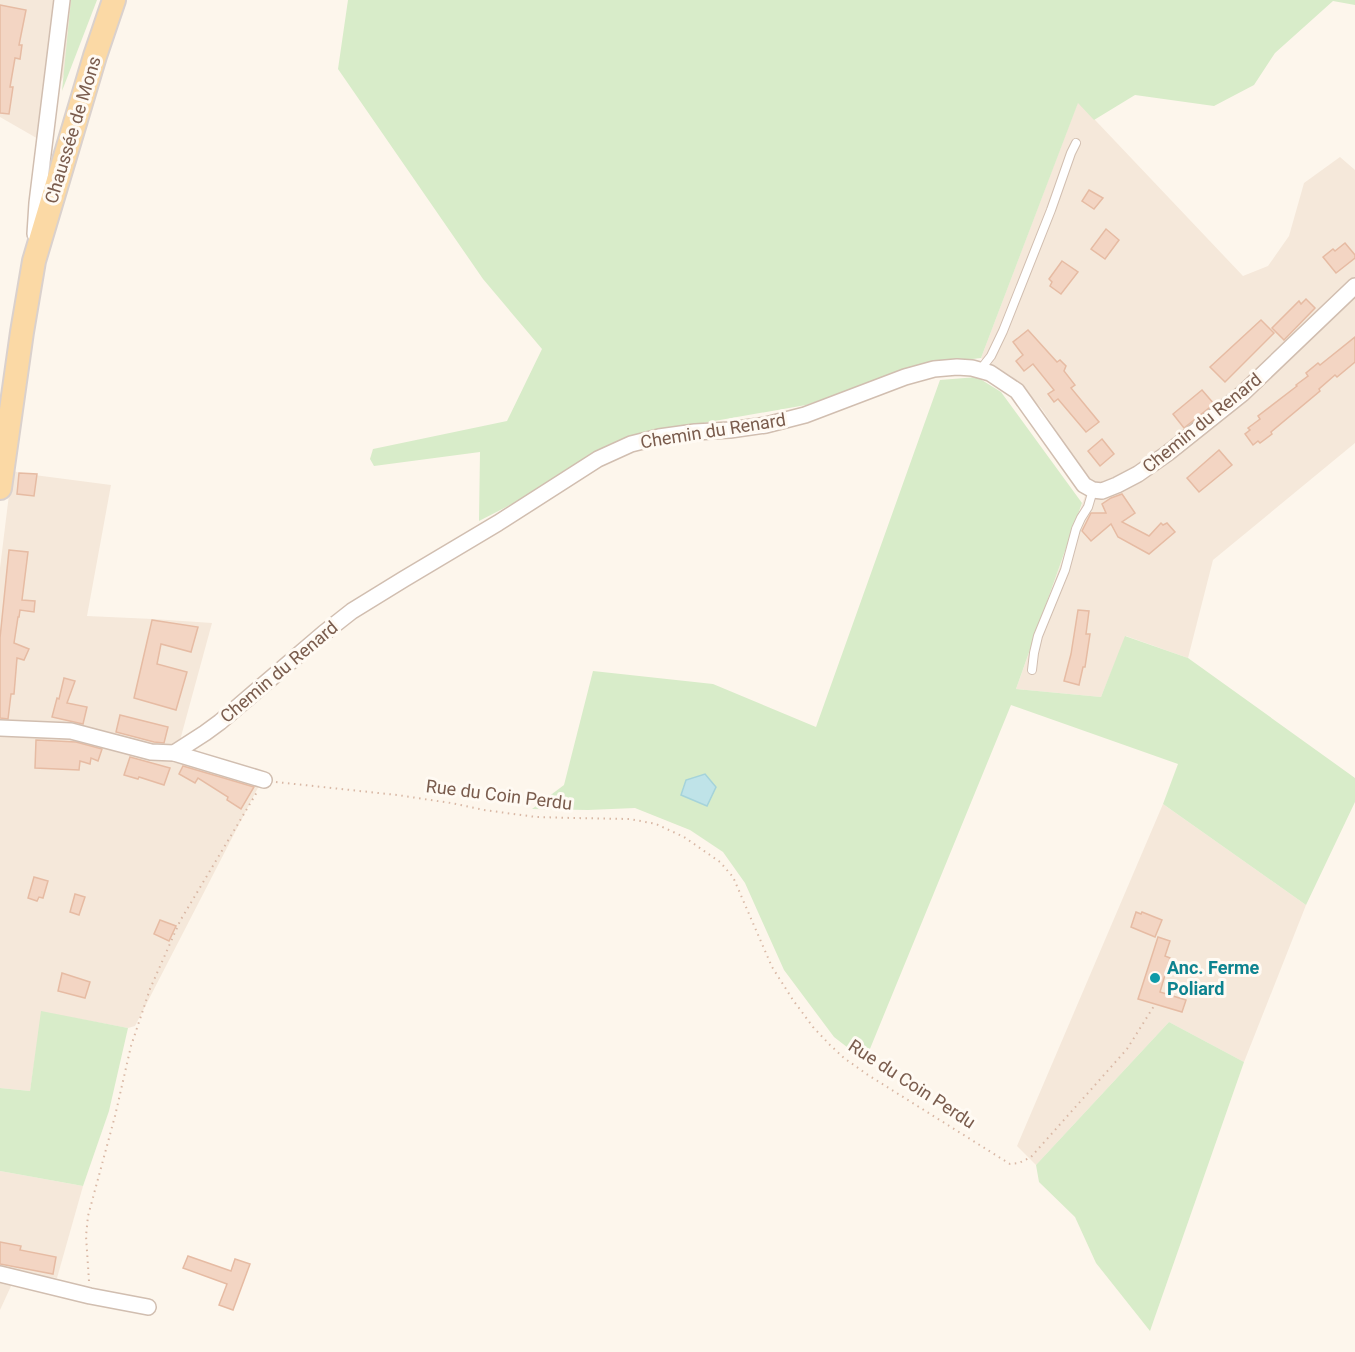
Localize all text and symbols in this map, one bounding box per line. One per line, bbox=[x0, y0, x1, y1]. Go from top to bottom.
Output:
street label: Chaussée de Mons bbox=[40, 54, 105, 206]
street label: Chemin du Renard bbox=[1138, 368, 1265, 477]
street label: Chemin du Renard bbox=[639, 409, 787, 452]
street label: Chemin du Renard bbox=[216, 616, 342, 727]
street label: Rue du Coin Perdu bbox=[425, 775, 573, 814]
place label: Anc. Ferme Poliard bbox=[1167, 957, 1260, 999]
marker: Anc. Ferme Poliard bbox=[1148, 971, 1162, 985]
street label: Rue du Coin Perdu bbox=[845, 1035, 980, 1132]

